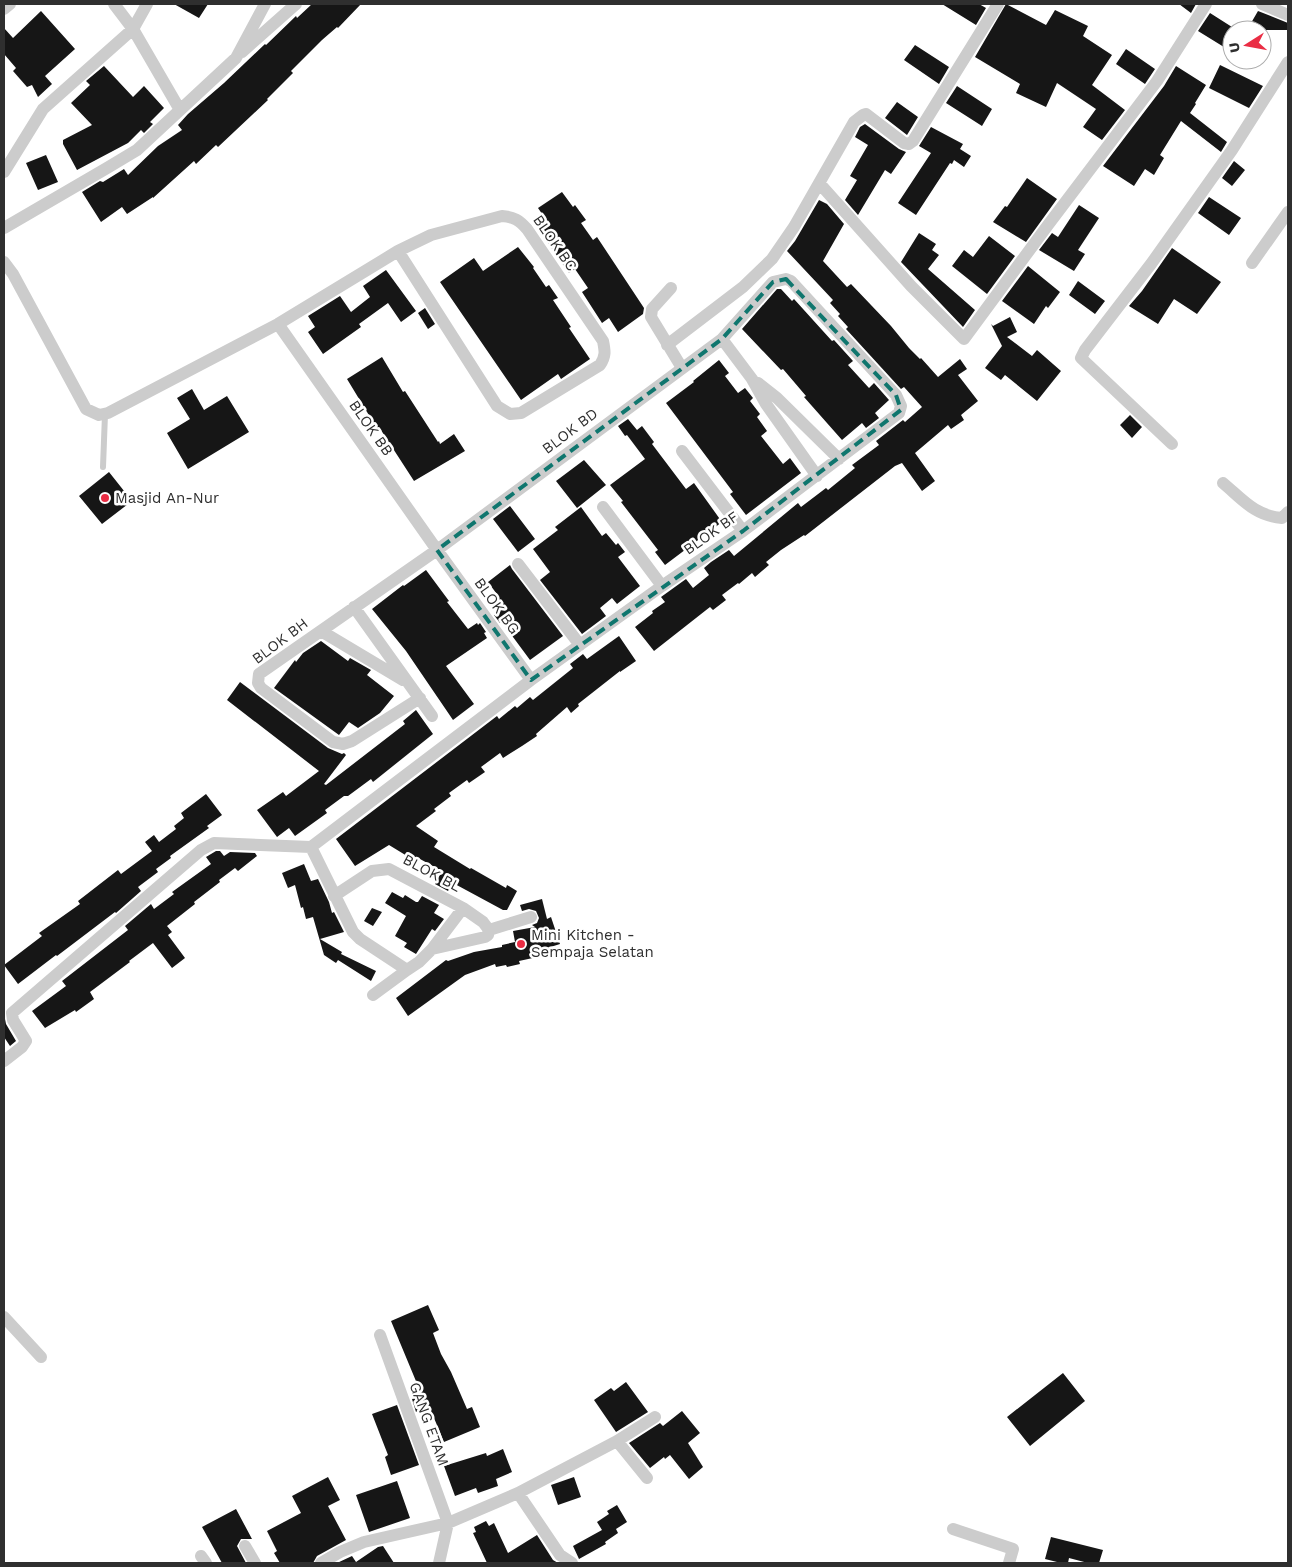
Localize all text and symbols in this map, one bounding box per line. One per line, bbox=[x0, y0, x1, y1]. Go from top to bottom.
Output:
north arrow bbox=[1222, 20, 1272, 70]
text: U bbox=[1225, 41, 1243, 54]
street label: BLOK BC bbox=[529, 211, 581, 275]
street label: BLOK BB bbox=[345, 397, 397, 459]
street label: BLOK BD bbox=[539, 404, 601, 458]
place label: Masjid An-Nur bbox=[115, 489, 219, 507]
marker: Masjid An-Nur bbox=[99, 492, 111, 504]
street label: BLOK BF bbox=[680, 507, 742, 559]
street label: BLOK BG bbox=[471, 574, 523, 638]
street label: BLOK BH bbox=[249, 614, 311, 668]
street label: BLOK BL bbox=[400, 850, 464, 896]
place label: Mini Kitchen - Sempaja Selatan bbox=[531, 926, 654, 961]
marker: Mini Kitchen - Sempaja Selatan bbox=[515, 938, 527, 950]
street label: GANG ETAM bbox=[406, 1380, 452, 1468]

